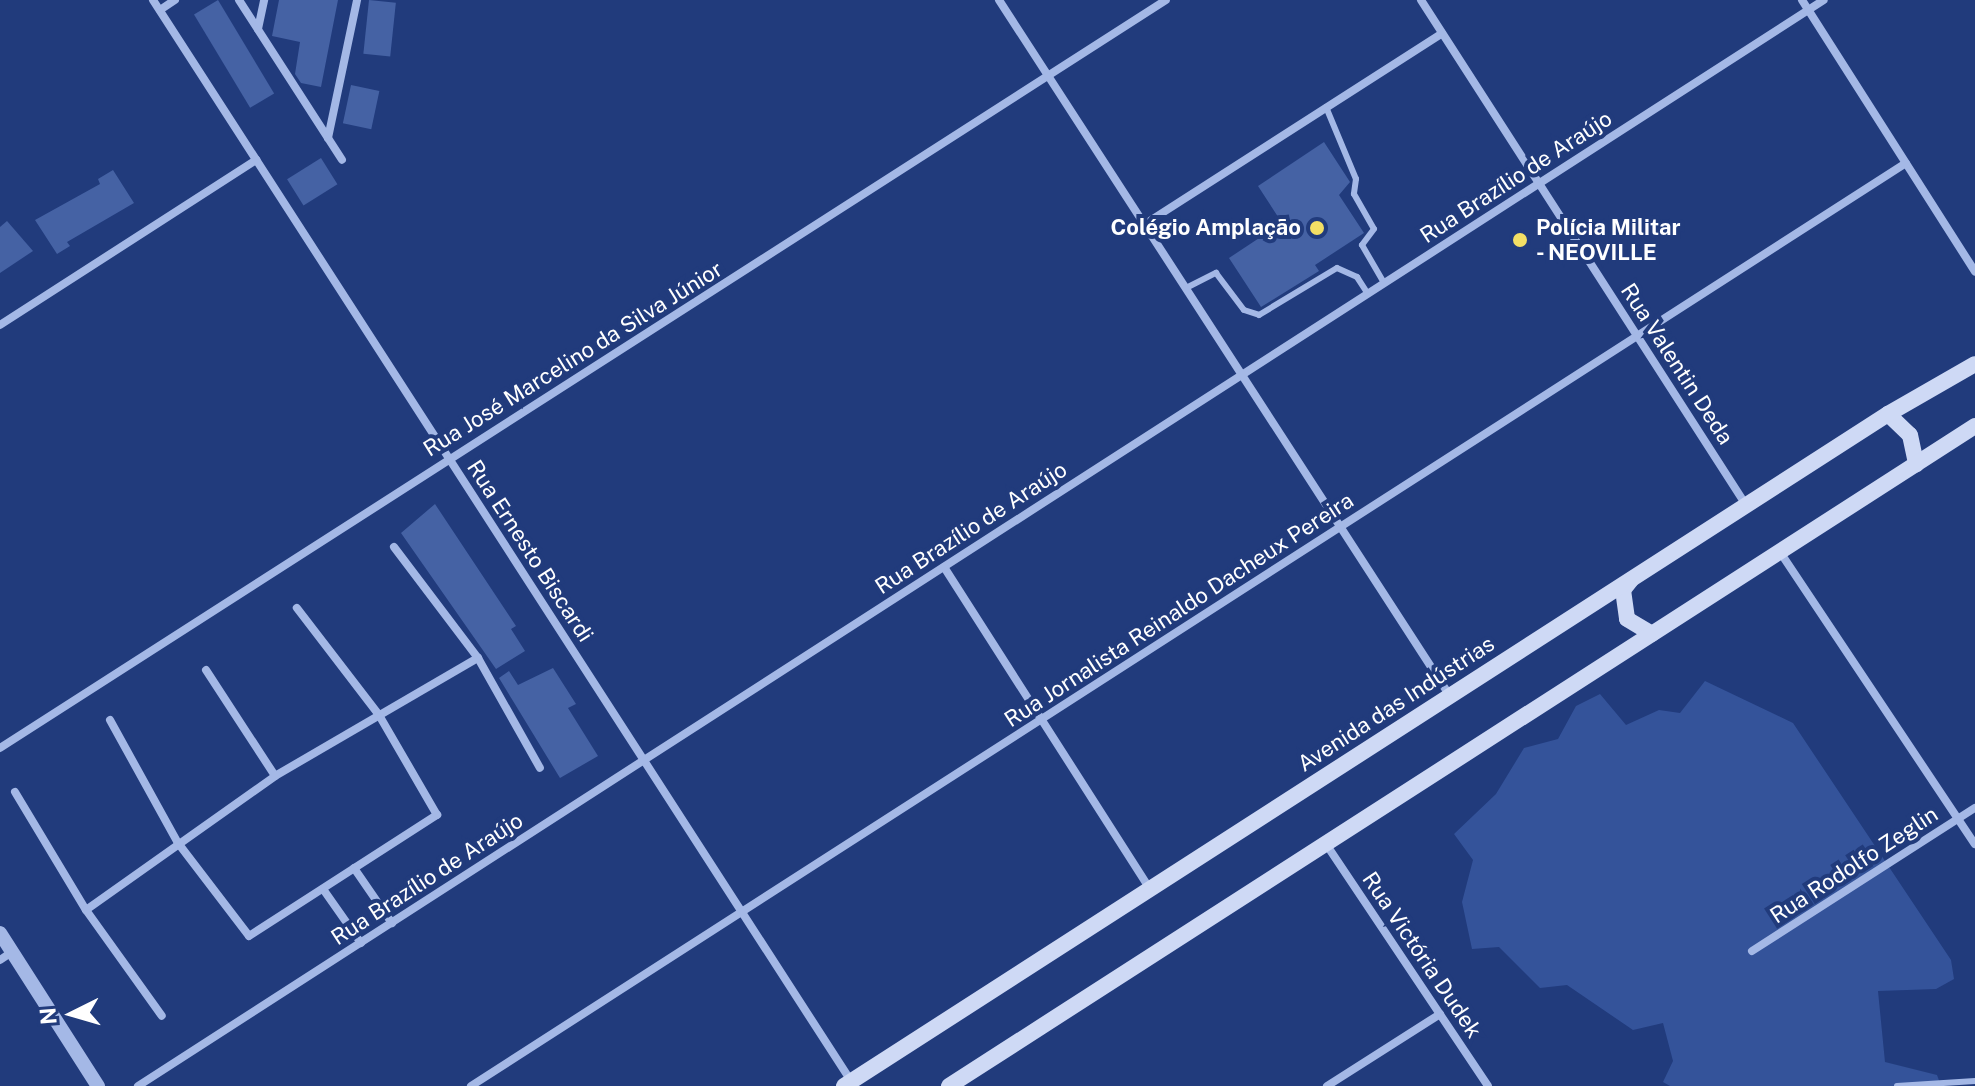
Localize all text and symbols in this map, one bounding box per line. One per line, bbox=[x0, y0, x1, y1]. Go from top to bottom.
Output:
street label: Rua Brazílio de Araújo bbox=[1415, 105, 1617, 249]
place label: Polícia Militar - NEOVILLE bbox=[1536, 214, 1681, 266]
place label: Colégio Amplação bbox=[1110, 215, 1301, 241]
marker: Colégio Amplação bbox=[1308, 219, 1326, 237]
marker: Polícia Militar - NEOVILLE bbox=[1511, 231, 1529, 249]
street label: Rua José Marcelino da Silva Júnior bbox=[418, 256, 728, 462]
street label: Rua Valentin Deda bbox=[1615, 278, 1739, 450]
street label: Rua Ernesto Biscardi bbox=[461, 455, 599, 647]
street label: Rua Brazílio de Araújo bbox=[870, 456, 1072, 600]
street label: Rua Jornalista Reinaldo Dacheux Pereira bbox=[1000, 487, 1358, 733]
street label: Avenida das Indústrias bbox=[1293, 630, 1499, 778]
street label: Rua Rodolfo Zeglin bbox=[1765, 801, 1943, 929]
street label: Rua Brazílio de Araújo bbox=[326, 807, 528, 951]
street label: Rua Victória Dudek bbox=[1357, 867, 1487, 1043]
north arrow bbox=[32, 974, 112, 1054]
text: N bbox=[34, 1006, 62, 1026]

